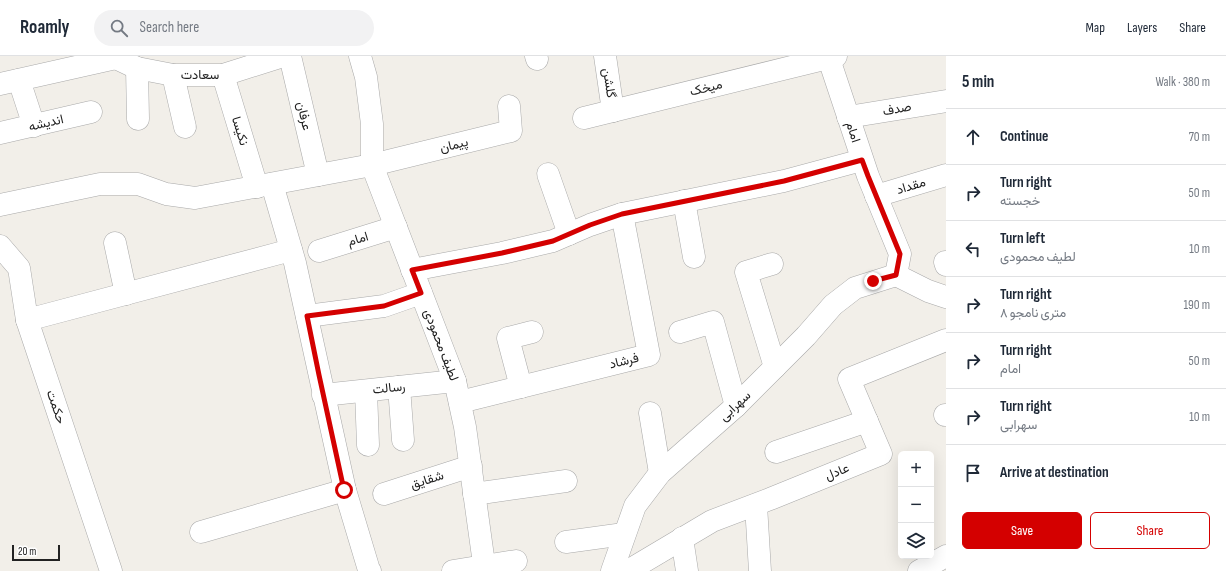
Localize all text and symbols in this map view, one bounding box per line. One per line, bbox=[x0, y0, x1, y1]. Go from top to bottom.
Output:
search box bbox=[94, 10, 374, 46]
text: Roamly bbox=[20, 16, 70, 39]
icon: search bbox=[108, 17, 130, 39]
text: Search here bbox=[140, 18, 199, 37]
text: Map bbox=[1085, 19, 1105, 36]
text: Layers bbox=[1127, 19, 1157, 36]
text: Share bbox=[1179, 19, 1206, 36]
street label: سعادت bbox=[181, 67, 219, 83]
street label: گلشن bbox=[599, 67, 619, 99]
text: 5 min bbox=[962, 72, 994, 92]
text: Walk · 380 m bbox=[1155, 74, 1210, 90]
street label: میخک bbox=[688, 76, 724, 100]
street label: صدف bbox=[881, 99, 913, 119]
street label: عرفان bbox=[293, 100, 315, 132]
street label: اندیشه bbox=[27, 111, 65, 135]
street label: نکیسا bbox=[228, 115, 252, 148]
street label: امام bbox=[842, 119, 864, 145]
icon: ahead bbox=[962, 126, 984, 148]
text: Continue bbox=[1000, 127, 1049, 146]
text: 70 m bbox=[1189, 129, 1210, 145]
street label: پیمان bbox=[438, 134, 470, 157]
text: Turn right bbox=[1000, 173, 1052, 192]
street label: مقداد bbox=[895, 174, 928, 198]
icon: right bbox=[962, 182, 984, 204]
text: 50 m bbox=[1189, 185, 1210, 201]
text: خجسته bbox=[1000, 193, 1040, 209]
street label: امام bbox=[346, 228, 370, 250]
text: Turn left bbox=[1000, 229, 1045, 248]
icon: left bbox=[962, 238, 984, 260]
text: 10 m bbox=[1189, 241, 1210, 257]
text: لطیف محمودی bbox=[1000, 249, 1076, 265]
route end bbox=[864, 272, 882, 290]
text: Turn right bbox=[1000, 285, 1052, 304]
icon: right bbox=[962, 294, 984, 316]
text: 190 m bbox=[1183, 297, 1210, 313]
text: ۸ متری نامجو bbox=[1000, 305, 1066, 321]
street label: لطیف محمودی bbox=[420, 307, 462, 383]
text: Turn right bbox=[1000, 341, 1052, 360]
street label: فرشاد bbox=[608, 350, 640, 372]
icon: right bbox=[962, 350, 984, 372]
text: 50 m bbox=[1189, 353, 1210, 369]
text: امام bbox=[1000, 361, 1021, 377]
street label: رسالت bbox=[372, 378, 406, 398]
street label: سهرابی bbox=[716, 387, 754, 425]
street label: حکمت bbox=[43, 388, 69, 426]
text: Turn right bbox=[1000, 397, 1052, 416]
icon: right bbox=[962, 406, 984, 428]
text: 10 m bbox=[1189, 409, 1210, 425]
text: سهرابی bbox=[1000, 417, 1037, 433]
map controls bbox=[898, 451, 934, 559]
button: + bbox=[898, 451, 934, 487]
street label: عادل bbox=[823, 460, 852, 484]
icon: arrive bbox=[962, 462, 984, 484]
text: Arrive at destination bbox=[1000, 463, 1109, 482]
street label: شقایق bbox=[408, 467, 446, 493]
route start bbox=[335, 481, 353, 499]
button: − bbox=[898, 487, 934, 523]
button: Save bbox=[962, 512, 1082, 549]
button: Share bbox=[1090, 512, 1210, 549]
button: layers bbox=[898, 523, 934, 559]
scale bar bbox=[12, 543, 60, 562]
text: 20 m bbox=[18, 545, 36, 558]

